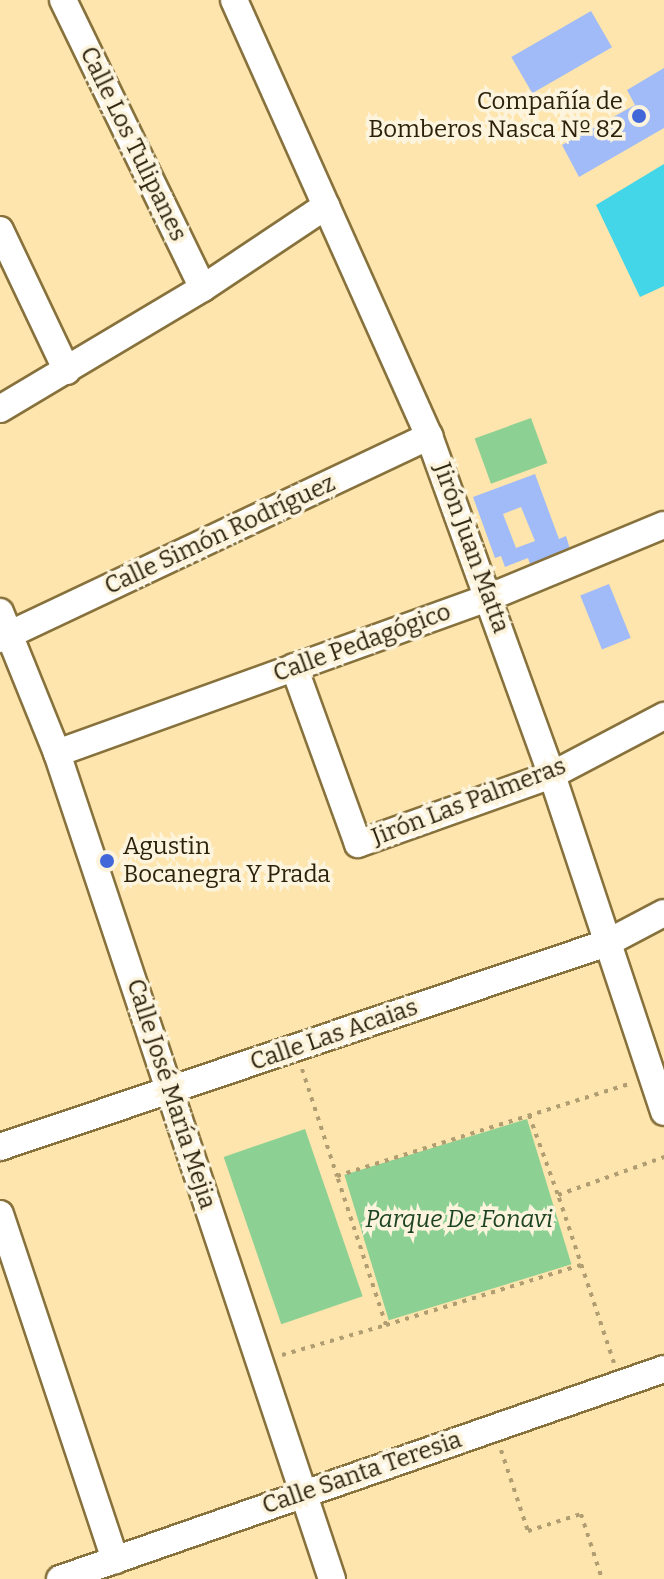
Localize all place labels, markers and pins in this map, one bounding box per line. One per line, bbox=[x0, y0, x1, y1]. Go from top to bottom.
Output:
place label: Compañía de Bomberos Nasca Nº 82 bbox=[368, 88, 623, 144]
marker: Compañía de Bomberos Nasca Nº 82 bbox=[630, 107, 648, 125]
place label: Agustin Bocanegra Y Prada bbox=[123, 833, 330, 889]
marker: Agustin Bocanegra Y Prada bbox=[98, 852, 116, 870]

